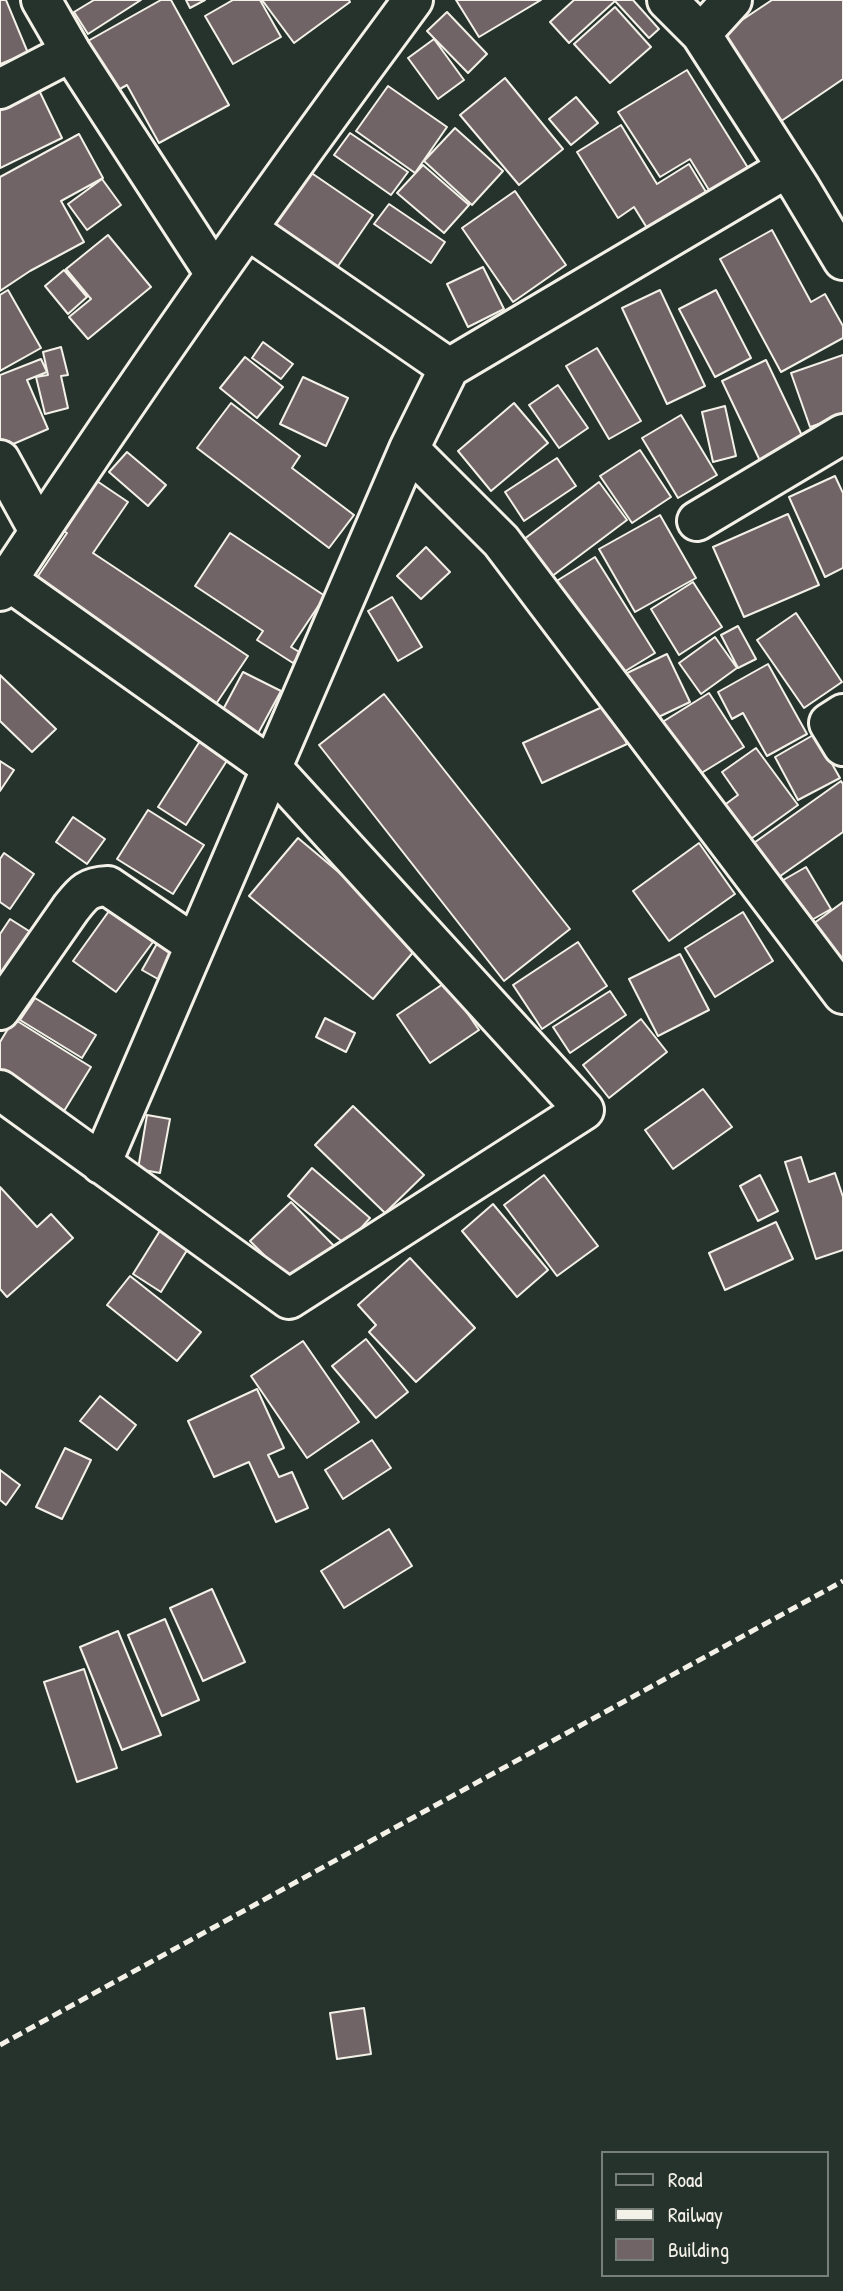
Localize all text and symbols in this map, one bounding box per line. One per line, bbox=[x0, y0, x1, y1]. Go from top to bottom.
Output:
legend bbox=[602, 2151, 829, 2277]
text: Road bbox=[668, 2165, 702, 2194]
text: Railway bbox=[668, 2200, 723, 2229]
text: Building bbox=[668, 2235, 729, 2264]

